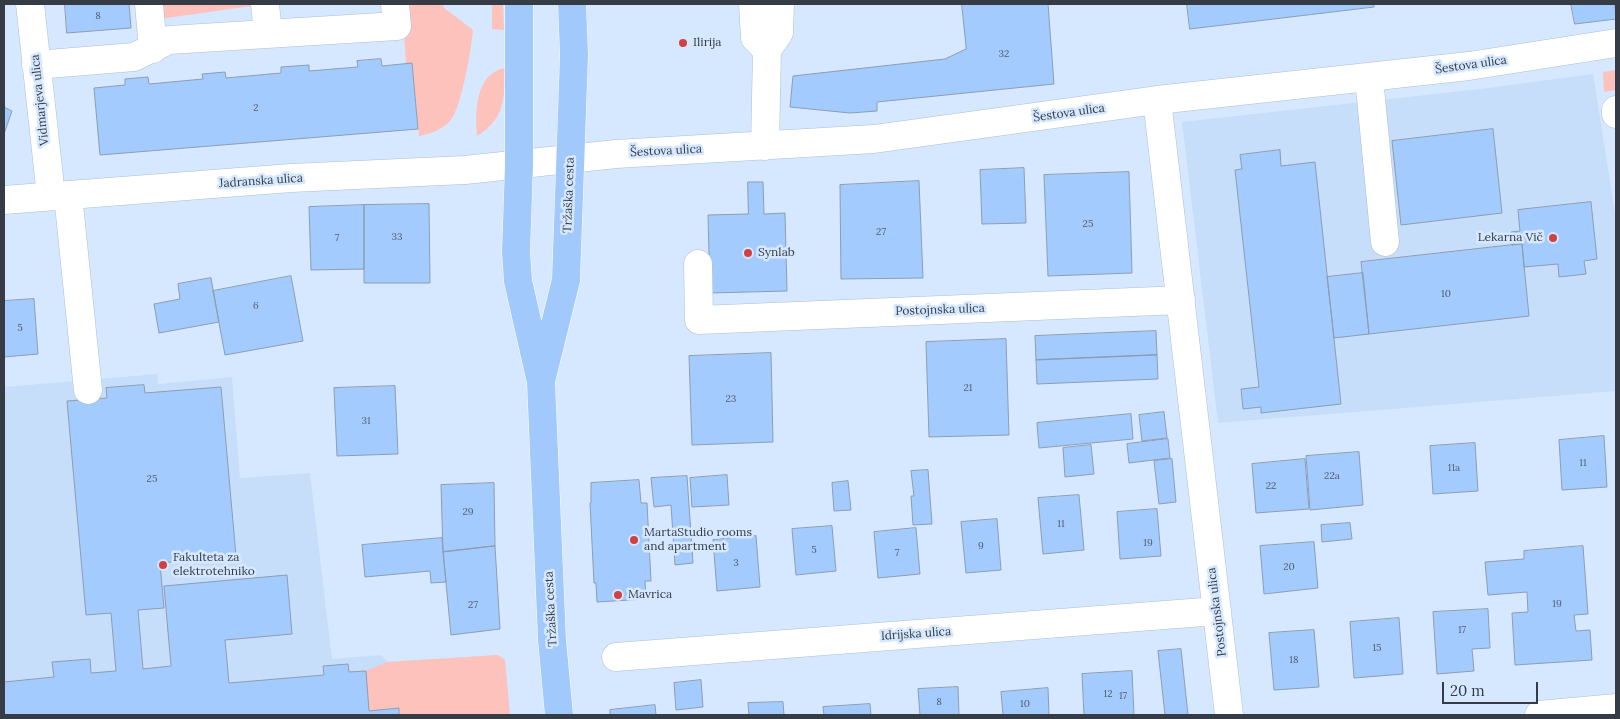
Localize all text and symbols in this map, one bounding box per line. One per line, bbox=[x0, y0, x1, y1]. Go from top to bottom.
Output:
house number: 8 bbox=[95, 10, 101, 22]
place label: Ilirija bbox=[693, 36, 722, 50]
marker: Ilirija bbox=[677, 37, 689, 49]
house number: 32 bbox=[999, 48, 1009, 60]
street label: Šestova ulica bbox=[1434, 53, 1508, 77]
street label: Vidmarjeva ulica bbox=[28, 54, 52, 146]
street label: Šestova ulica bbox=[1032, 101, 1106, 125]
house number: 2 bbox=[253, 102, 259, 114]
street label: Šestova ulica bbox=[630, 142, 702, 160]
street label: Tržaška cesta bbox=[560, 157, 578, 233]
street label: Jadranska ulica bbox=[219, 171, 303, 191]
house number: 25 bbox=[1083, 218, 1093, 230]
house number: 27 bbox=[876, 226, 886, 238]
house number: 33 bbox=[391, 231, 403, 243]
place label: Lekarna Vič bbox=[1478, 231, 1543, 245]
house number: 7 bbox=[335, 232, 339, 244]
marker: Lekarna Vič bbox=[1547, 232, 1559, 244]
place label: Synlab bbox=[758, 246, 795, 260]
marker: Synlab bbox=[742, 247, 754, 259]
house number: 10 bbox=[1441, 288, 1451, 300]
house number: 6 bbox=[253, 300, 259, 312]
street label: Postojnska ulica bbox=[895, 301, 985, 319]
house number: 5 bbox=[17, 322, 23, 334]
house number: 21 bbox=[963, 382, 973, 394]
house number: 23 bbox=[726, 393, 736, 405]
house number: 31 bbox=[361, 415, 371, 427]
house number: 11 bbox=[1579, 457, 1587, 469]
house number: 11a bbox=[1448, 462, 1460, 474]
house number: 22a bbox=[1324, 470, 1340, 482]
house number: 25 bbox=[147, 473, 157, 485]
house number: 22 bbox=[1266, 480, 1276, 492]
house number: 29 bbox=[462, 506, 474, 518]
house number: 11 bbox=[1057, 518, 1065, 530]
place label: MartaStudio rooms and apartment bbox=[644, 526, 752, 554]
marker: MartaStudio rooms and apartment bbox=[628, 534, 640, 546]
house number: 19 bbox=[1143, 537, 1153, 549]
house number: 9 bbox=[978, 540, 984, 552]
house number: 5 bbox=[811, 544, 817, 556]
house number: 7 bbox=[895, 547, 899, 559]
place label: Fakulteta za elektrotehniko bbox=[173, 551, 255, 579]
house number: 3 bbox=[733, 557, 739, 569]
marker: Fakulteta za elektrotehniko bbox=[157, 559, 169, 571]
house number: 20 bbox=[1283, 561, 1295, 573]
street label: Postojnska ulica bbox=[1204, 567, 1230, 657]
street label: Tržaška cesta bbox=[542, 571, 560, 647]
place label: Mavrica bbox=[628, 588, 672, 602]
marker: Mavrica bbox=[612, 589, 624, 601]
house number: 19 bbox=[1552, 598, 1562, 610]
house number: 27 bbox=[468, 599, 478, 611]
street label: Idrijska ulica bbox=[880, 624, 952, 644]
house number: 17 bbox=[1458, 624, 1466, 636]
house number: 15 bbox=[1372, 642, 1382, 654]
house number: 18 bbox=[1289, 654, 1299, 666]
scale bar bbox=[1445, 672, 1541, 704]
text: 20 m bbox=[1450, 681, 1485, 700]
house number: 12 bbox=[1103, 688, 1113, 700]
house number: 17 bbox=[1119, 690, 1127, 702]
house number: 8 bbox=[936, 696, 942, 708]
house number: 10 bbox=[1020, 698, 1030, 710]

